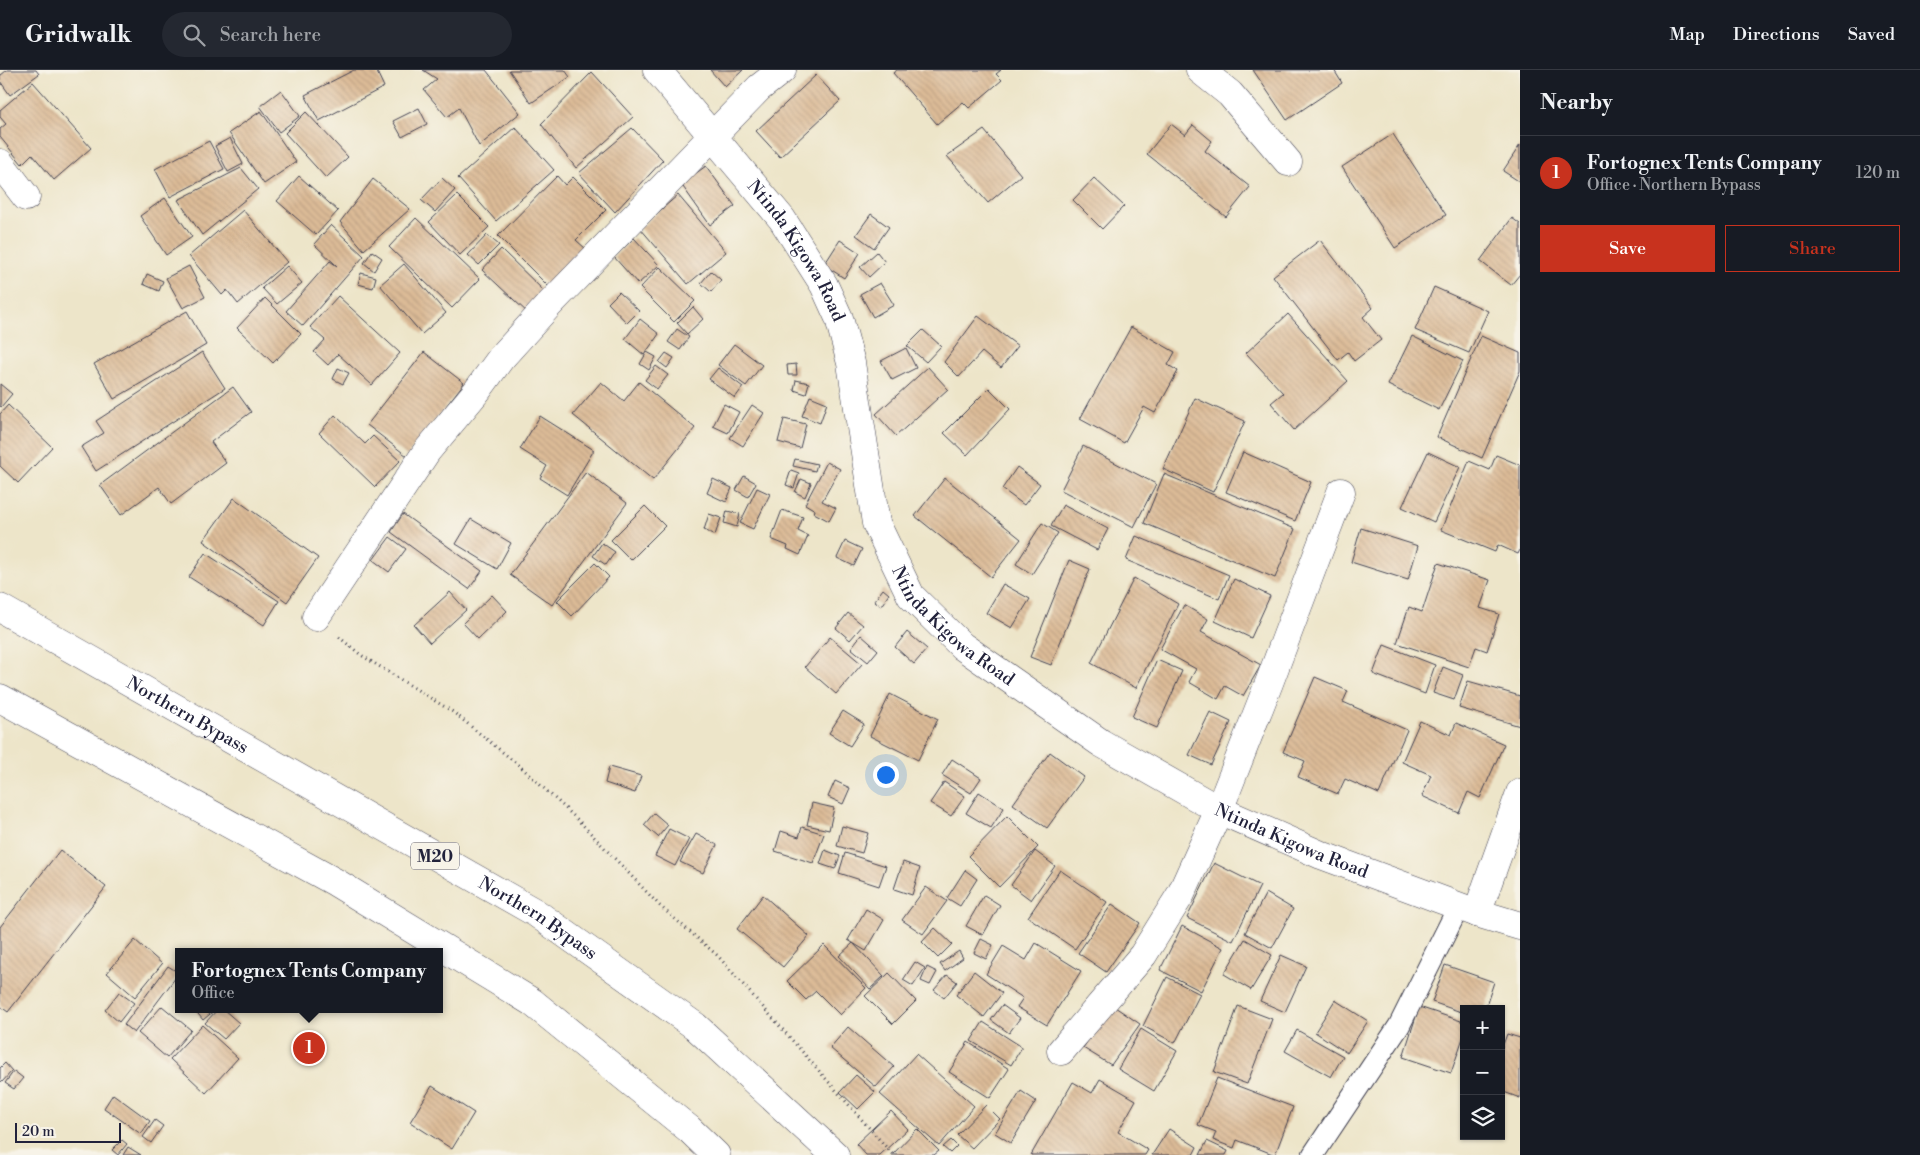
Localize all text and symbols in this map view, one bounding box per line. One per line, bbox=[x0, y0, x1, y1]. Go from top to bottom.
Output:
search box bbox=[162, 12, 512, 57]
text: Gridwalk bbox=[25, 20, 132, 50]
icon: search bbox=[180, 21, 208, 49]
text: Search here bbox=[220, 23, 321, 47]
text: Map bbox=[1669, 23, 1705, 46]
text: Directions bbox=[1733, 23, 1820, 46]
text: Saved bbox=[1848, 23, 1895, 46]
text: Nearby bbox=[1540, 90, 1613, 116]
text: Fortognex Tents Company bbox=[1587, 151, 1822, 175]
text: 1 bbox=[1552, 163, 1560, 183]
text: 120 m bbox=[1856, 163, 1900, 183]
street label: Ntinda Kigowa Road bbox=[742, 175, 850, 326]
text: Office · Northern Bypass bbox=[1587, 175, 1761, 195]
button: Save bbox=[1540, 225, 1715, 272]
button: Share bbox=[1725, 225, 1900, 272]
street label: Ntinda Kigowa Road bbox=[886, 563, 1019, 692]
street label: Northern Bypass bbox=[122, 671, 253, 759]
your location bbox=[873, 762, 899, 788]
street label: Ntinda Kigowa Road bbox=[1211, 799, 1372, 884]
road number: M20 bbox=[411, 842, 459, 869]
street label: Northern Bypass bbox=[474, 872, 602, 965]
popup bbox=[175, 948, 443, 1013]
text: Fortognex Tents Company bbox=[192, 959, 426, 983]
text: Office bbox=[192, 983, 235, 1003]
map controls bbox=[1460, 1005, 1505, 1140]
button: + bbox=[1460, 1005, 1505, 1050]
pin: 1 bbox=[293, 1029, 325, 1067]
button: − bbox=[1460, 1050, 1505, 1095]
button: layers bbox=[1460, 1095, 1505, 1140]
scale bar bbox=[15, 1120, 121, 1143]
text: 20 m bbox=[22, 1123, 54, 1141]

